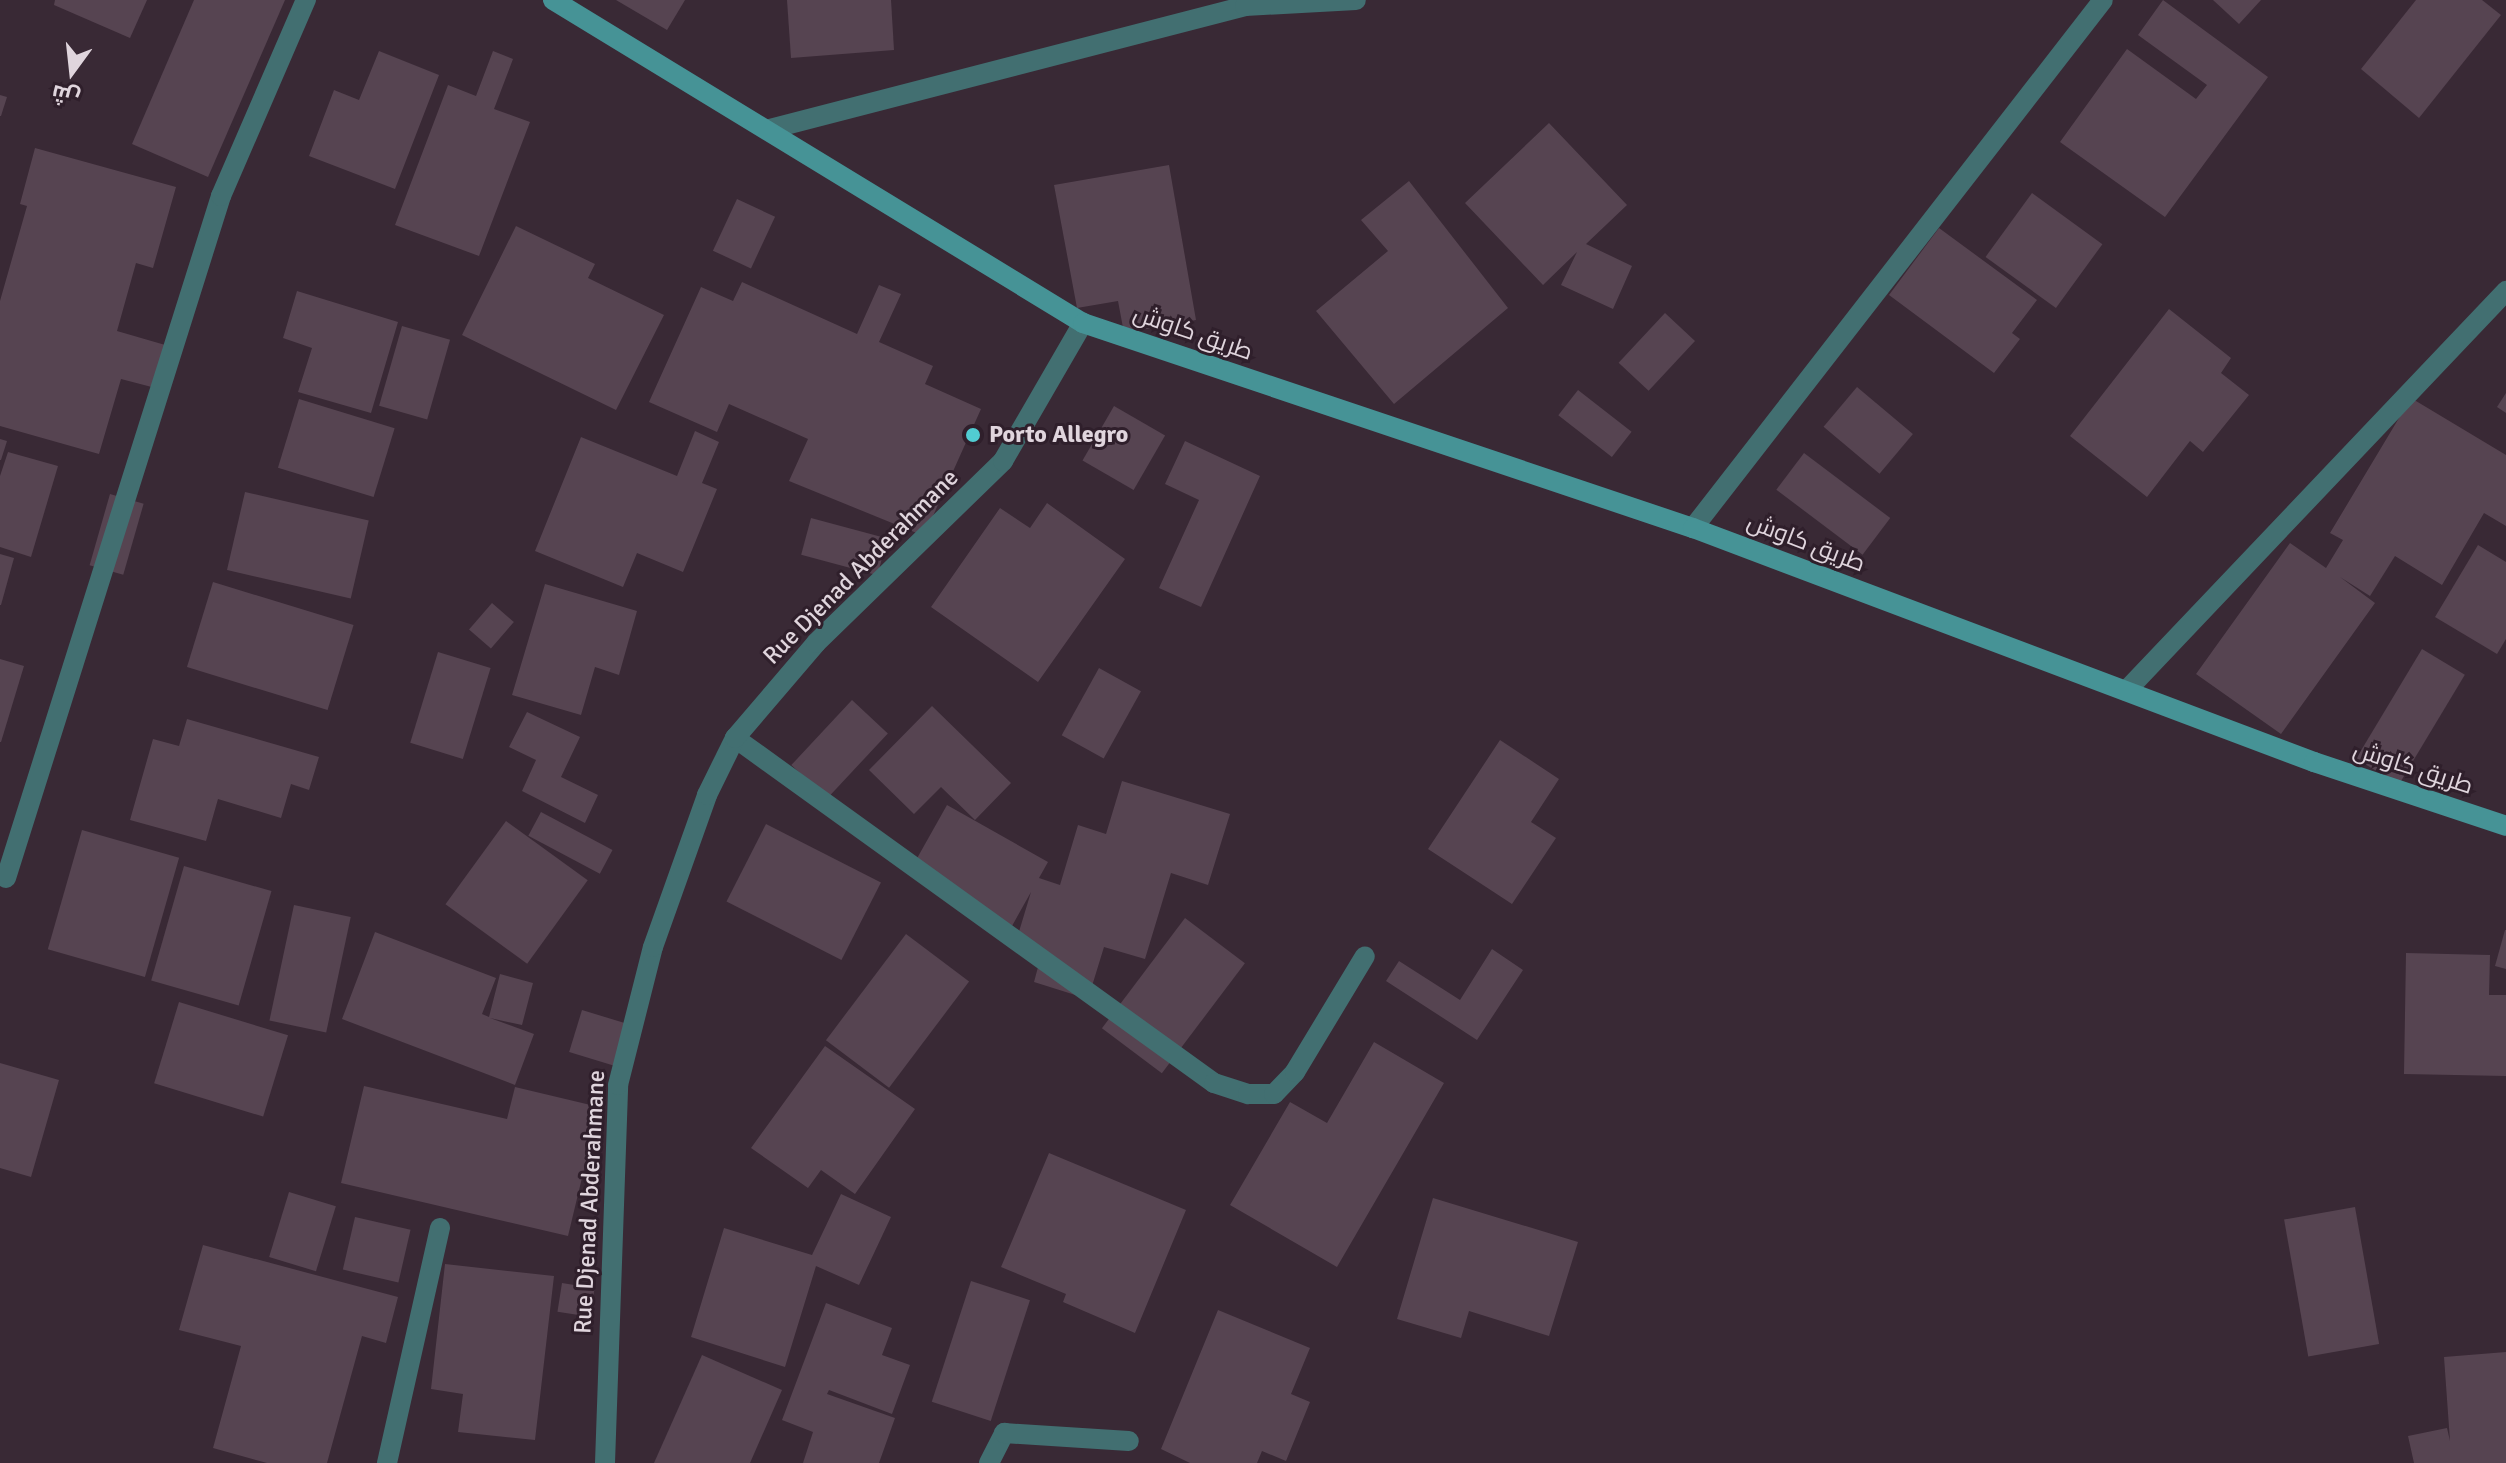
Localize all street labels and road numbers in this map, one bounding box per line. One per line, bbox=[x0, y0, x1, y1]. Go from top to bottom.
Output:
street label: طريق كاوش bbox=[1130, 299, 1256, 367]
street label: Rue Djenad Abderahmane bbox=[757, 463, 965, 671]
street label: طريق كاوش bbox=[1743, 507, 1869, 579]
street label: طريق كاوش bbox=[2349, 735, 2477, 801]
street label: Rue Djenad Abderahmane bbox=[569, 1069, 611, 1335]

